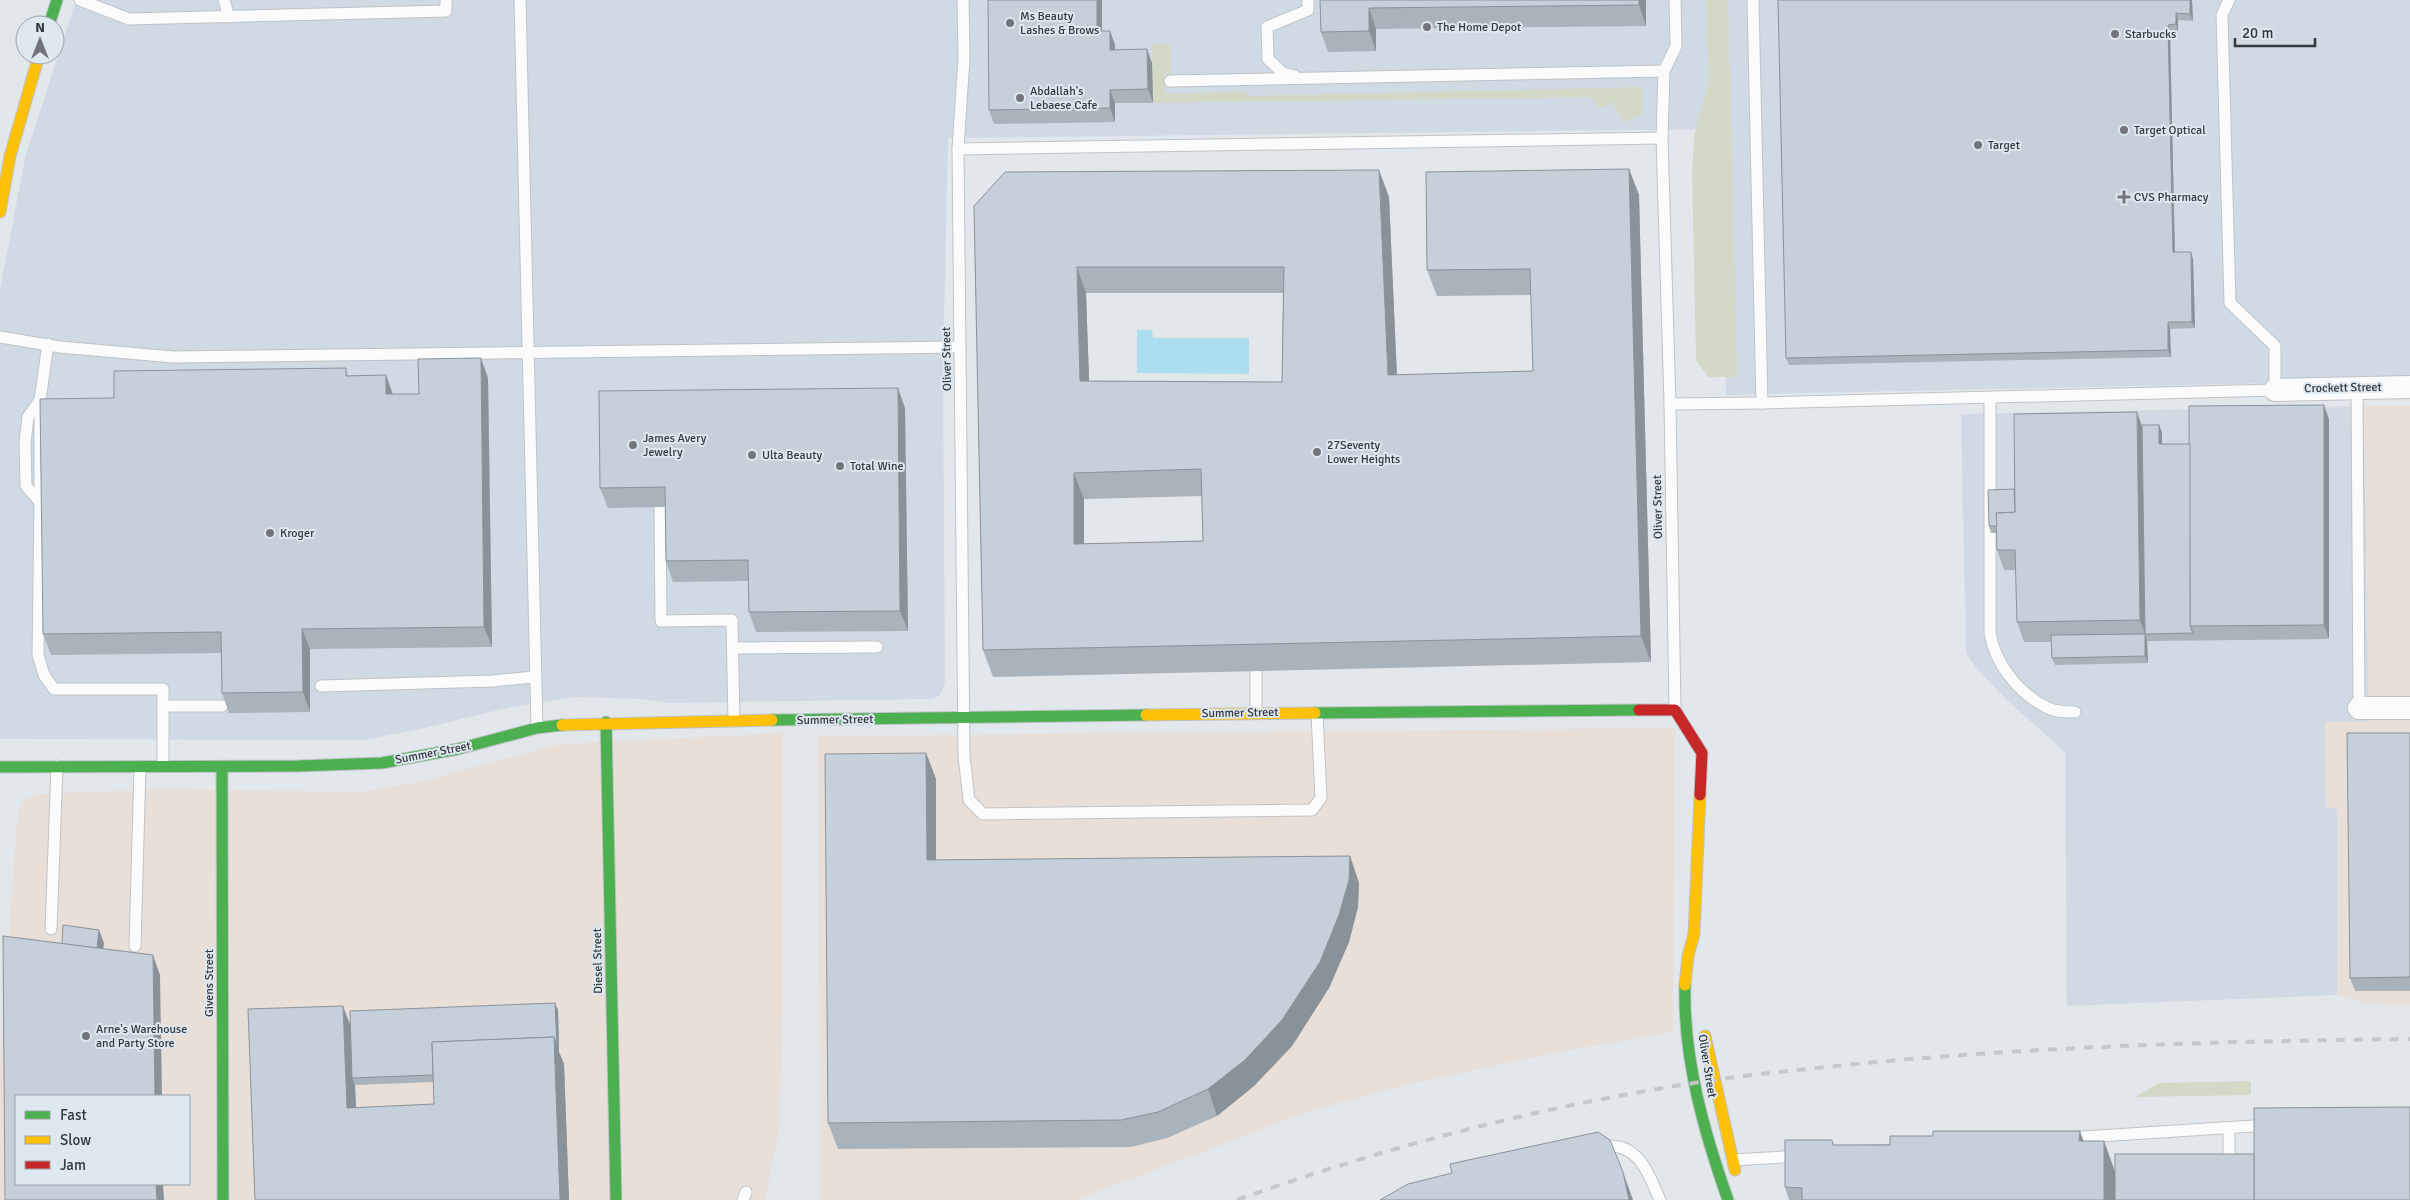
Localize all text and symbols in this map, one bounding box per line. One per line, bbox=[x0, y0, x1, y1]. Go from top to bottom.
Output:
place label: Ms Beauty Lashes & Brows bbox=[1020, 9, 1099, 38]
north arrow bbox=[15, 15, 65, 65]
scale bar bbox=[2235, 15, 2315, 47]
marker: Ms Beauty Lashes & Brows bbox=[1004, 17, 1016, 29]
text: N bbox=[35, 19, 45, 36]
place label: The Home Depot bbox=[1437, 20, 1521, 35]
marker: The Home Depot bbox=[1421, 21, 1433, 33]
text: 20 m bbox=[2242, 24, 2273, 42]
place label: Starbucks bbox=[2125, 27, 2176, 42]
marker: Starbucks bbox=[2109, 28, 2121, 40]
place label: Abdallah's Lebaese Cafe bbox=[1030, 84, 1097, 113]
marker: Abdallah's Lebaese Cafe bbox=[1014, 92, 1026, 104]
place label: Target Optical bbox=[2134, 123, 2206, 138]
marker: Target Optical bbox=[2118, 124, 2130, 136]
place label: Target bbox=[1988, 138, 2020, 153]
marker: Target bbox=[1972, 139, 1984, 151]
place label: CVS Pharmacy bbox=[2134, 190, 2209, 205]
marker: CVS Pharmacy bbox=[2118, 191, 2130, 203]
street label: Oliver Street bbox=[939, 327, 955, 391]
street label: Crockett Street bbox=[2304, 380, 2382, 396]
place label: James Avery Jewelry bbox=[643, 431, 707, 460]
place label: 27Seventy Lower Heights bbox=[1327, 438, 1400, 467]
marker: James Avery Jewelry bbox=[627, 439, 639, 451]
marker: 27Seventy Lower Heights bbox=[1311, 446, 1323, 458]
place label: Ulta Beauty bbox=[762, 448, 822, 463]
marker: Ulta Beauty bbox=[746, 449, 758, 461]
place label: Total Wine bbox=[850, 459, 904, 474]
marker: Total Wine bbox=[834, 460, 846, 472]
street label: Oliver Street bbox=[1650, 475, 1666, 539]
place label: Kroger bbox=[280, 526, 315, 541]
marker: Kroger bbox=[264, 527, 276, 539]
street label: Summer Street bbox=[1202, 705, 1278, 721]
street label: Summer Street bbox=[797, 712, 873, 728]
street label: Summer Street bbox=[394, 738, 472, 768]
street label: Diesel Street bbox=[590, 928, 606, 994]
street label: Givens Street bbox=[202, 949, 217, 1017]
place label: Arne's Warehouse and Party Store bbox=[96, 1022, 187, 1051]
marker: Arne's Warehouse and Party Store bbox=[80, 1030, 92, 1042]
street label: Oliver Street bbox=[1695, 1033, 1719, 1099]
legend bbox=[15, 1095, 190, 1185]
text: Fast bbox=[60, 1106, 87, 1124]
text: Slow bbox=[60, 1131, 91, 1149]
text: Jam bbox=[60, 1156, 86, 1174]

